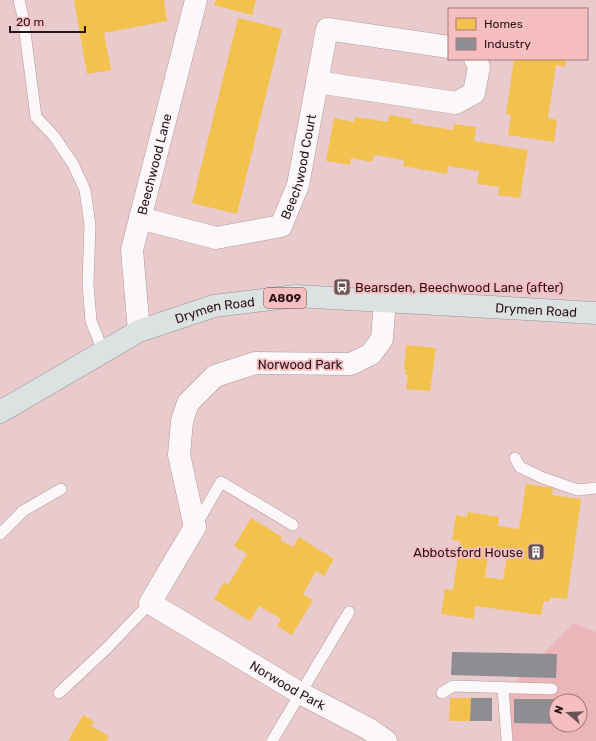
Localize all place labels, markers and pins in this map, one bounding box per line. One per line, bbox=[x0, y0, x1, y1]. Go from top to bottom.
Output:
bus stop icon: Bearsden, Beechwood Lane (after) bbox=[332, 277, 352, 297]
place label: Bearsden, Beechwood Lane (after) bbox=[355, 280, 563, 295]
building icon: Abbotsford House bbox=[526, 542, 546, 562]
place label: Abbotsford House bbox=[413, 545, 523, 560]

